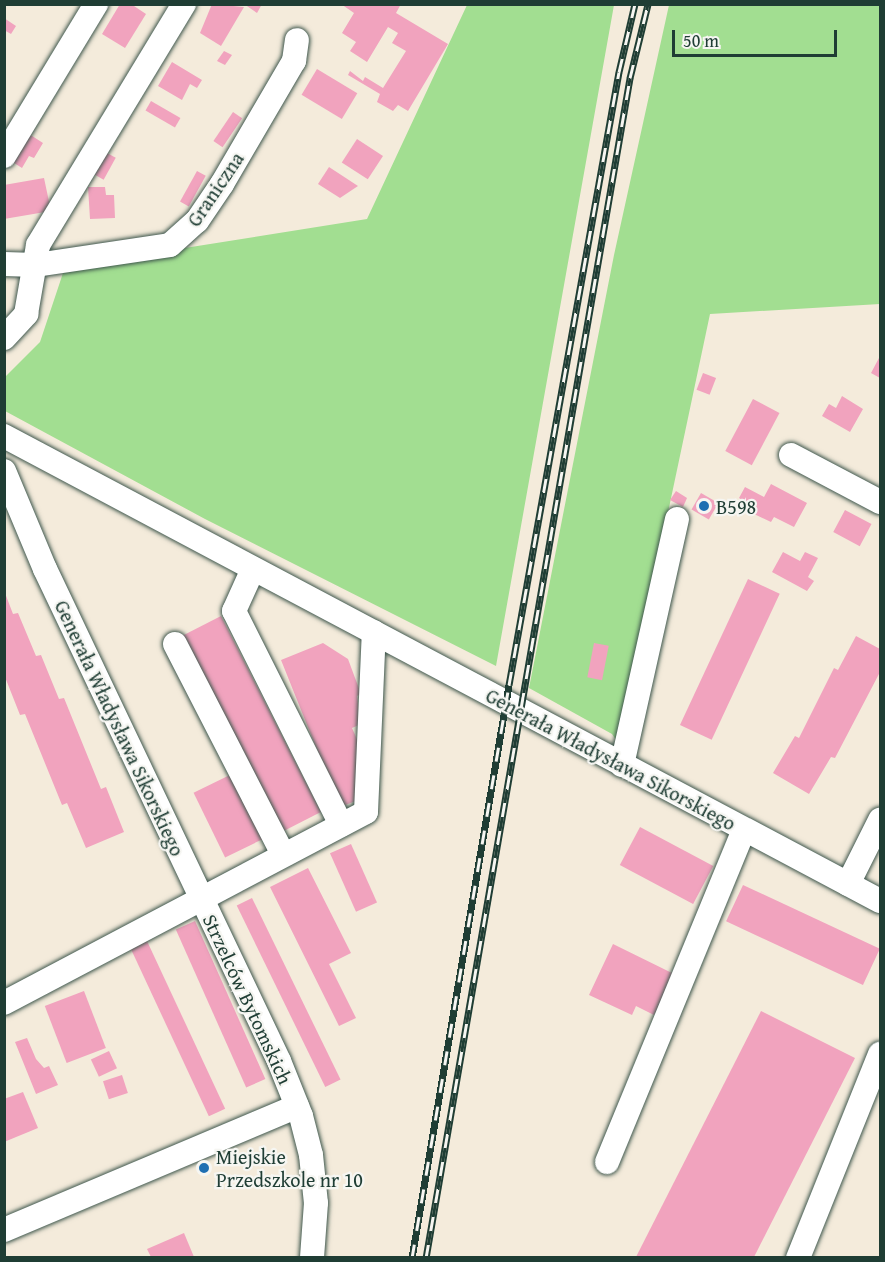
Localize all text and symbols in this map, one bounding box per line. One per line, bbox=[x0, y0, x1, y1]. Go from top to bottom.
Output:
scale bar bbox=[675, 18, 840, 56]
text: 50 m bbox=[683, 27, 719, 54]
street label: Graniczna bbox=[181, 147, 249, 231]
place label: B598 bbox=[716, 494, 756, 518]
marker: B598 bbox=[697, 499, 711, 513]
street label: Generała Władysława Sikorskiego bbox=[50, 596, 190, 860]
street label: Generała Władysława Sikorskiego bbox=[482, 683, 740, 835]
street label: Strzelców Bytomskich bbox=[198, 910, 298, 1088]
place label: Miejskie Przedszkole nr 10 bbox=[216, 1144, 363, 1191]
marker: Miejskie Przedszkole nr 10 bbox=[197, 1161, 211, 1175]

